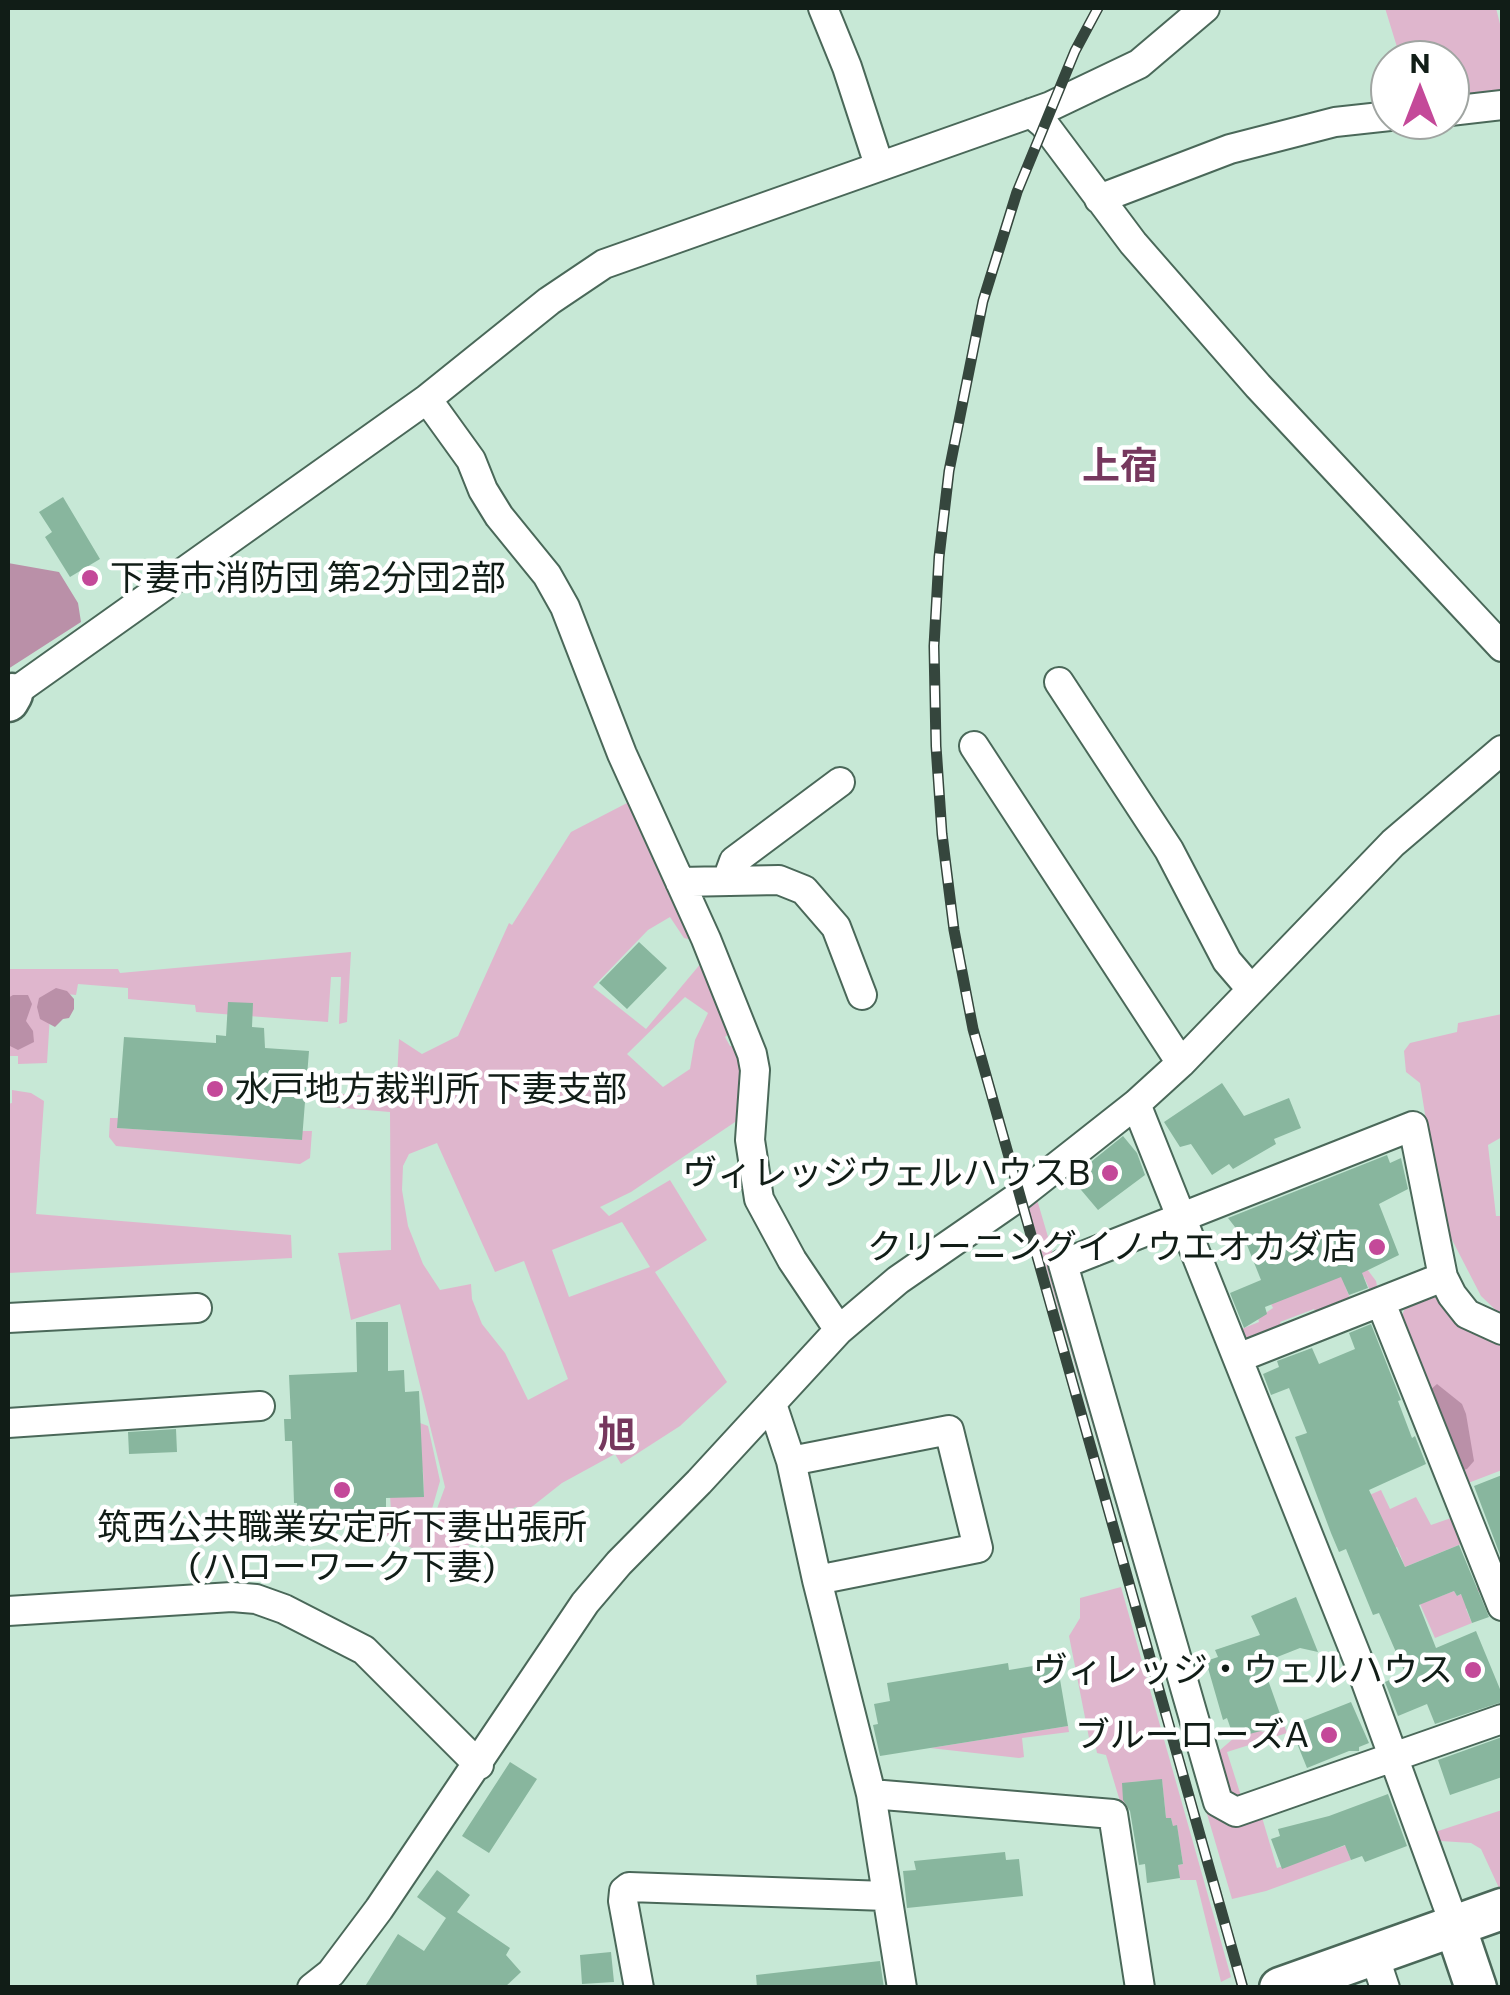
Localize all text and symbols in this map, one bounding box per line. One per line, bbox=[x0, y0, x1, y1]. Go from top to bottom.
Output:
north arrow bbox=[1370, 40, 1470, 140]
text: N bbox=[1410, 45, 1431, 79]
district label: 上宿 bbox=[1082, 443, 1158, 489]
place label: 下妻市消防団 第2分団2部 bbox=[110, 557, 506, 599]
marker: 下妻市消防団 第2分団2部 bbox=[79, 567, 101, 589]
place label: 水戸地方裁判所 下妻支部 bbox=[235, 1068, 627, 1110]
marker: 水戸地方裁判所 下妻支部 bbox=[204, 1078, 226, 1100]
place label: ヴィレッジウェルハウスB bbox=[682, 1152, 1090, 1194]
marker: ヴィレッジウェルハウスB bbox=[1099, 1162, 1121, 1184]
place label: クリーニングイノウエオカダ店 bbox=[867, 1226, 1357, 1268]
marker: クリーニングイノウエオカダ店 bbox=[1366, 1236, 1388, 1258]
district label: 旭 bbox=[598, 1412, 636, 1458]
marker: 筑西公共職業安定所下妻出張所 (ハローワーク下妻) bbox=[331, 1479, 353, 1501]
place label: 筑西公共職業安定所下妻出張所 (ハローワーク下妻) bbox=[97, 1506, 587, 1588]
place label: ヴィレッジ・ウェルハウス bbox=[1033, 1649, 1453, 1691]
marker: ヴィレッジ・ウェルハウス bbox=[1462, 1659, 1484, 1681]
place label: ブルーローズA bbox=[1075, 1714, 1309, 1756]
marker: ブルーローズA bbox=[1318, 1724, 1340, 1746]

